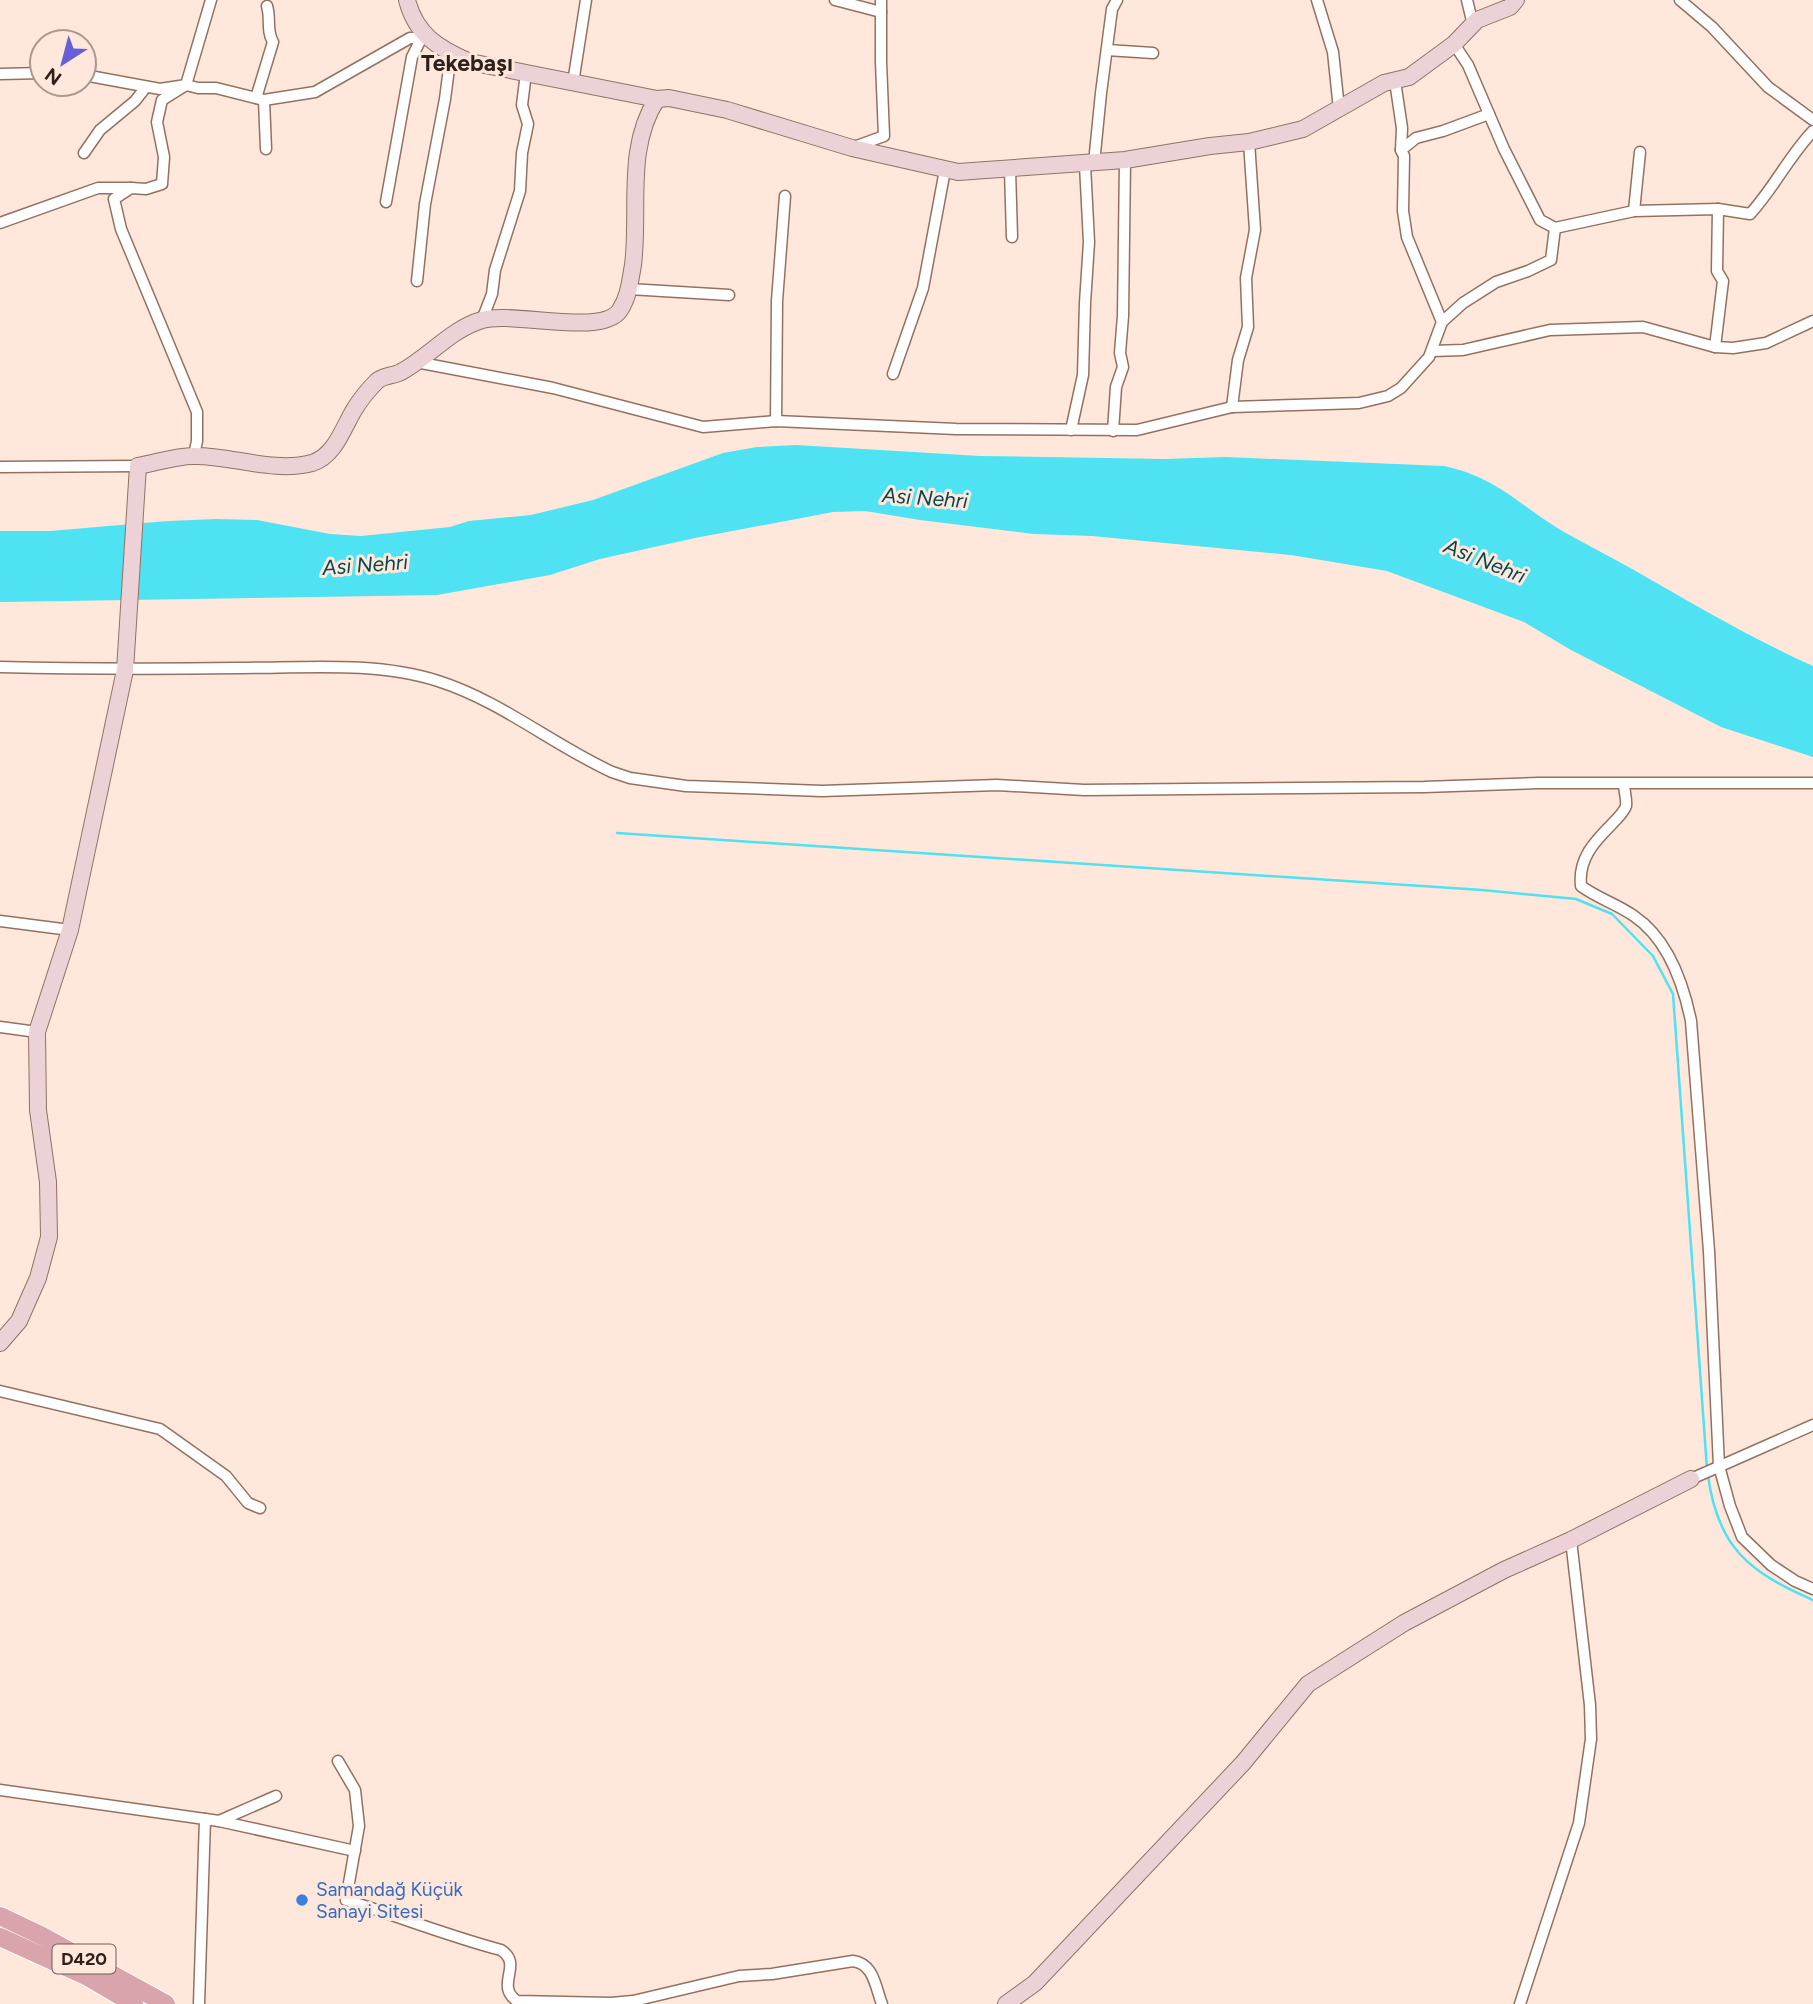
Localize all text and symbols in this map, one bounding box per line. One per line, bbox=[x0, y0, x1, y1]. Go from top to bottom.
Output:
north arrow bbox=[28, 28, 98, 98]
district label: Tekebaşı bbox=[421, 49, 513, 77]
text: N bbox=[41, 63, 66, 90]
water label: Asi Nehri bbox=[880, 482, 969, 513]
water label: Asi Nehri bbox=[1440, 533, 1530, 588]
water label: Asi Nehri bbox=[320, 549, 409, 580]
place label: Samandağ Küçük Sanayi Sitesi bbox=[316, 1878, 464, 1923]
marker: Samandağ Küçük Sanayi Sitesi bbox=[294, 1892, 310, 1908]
road number: D420 bbox=[52, 1944, 116, 1973]

